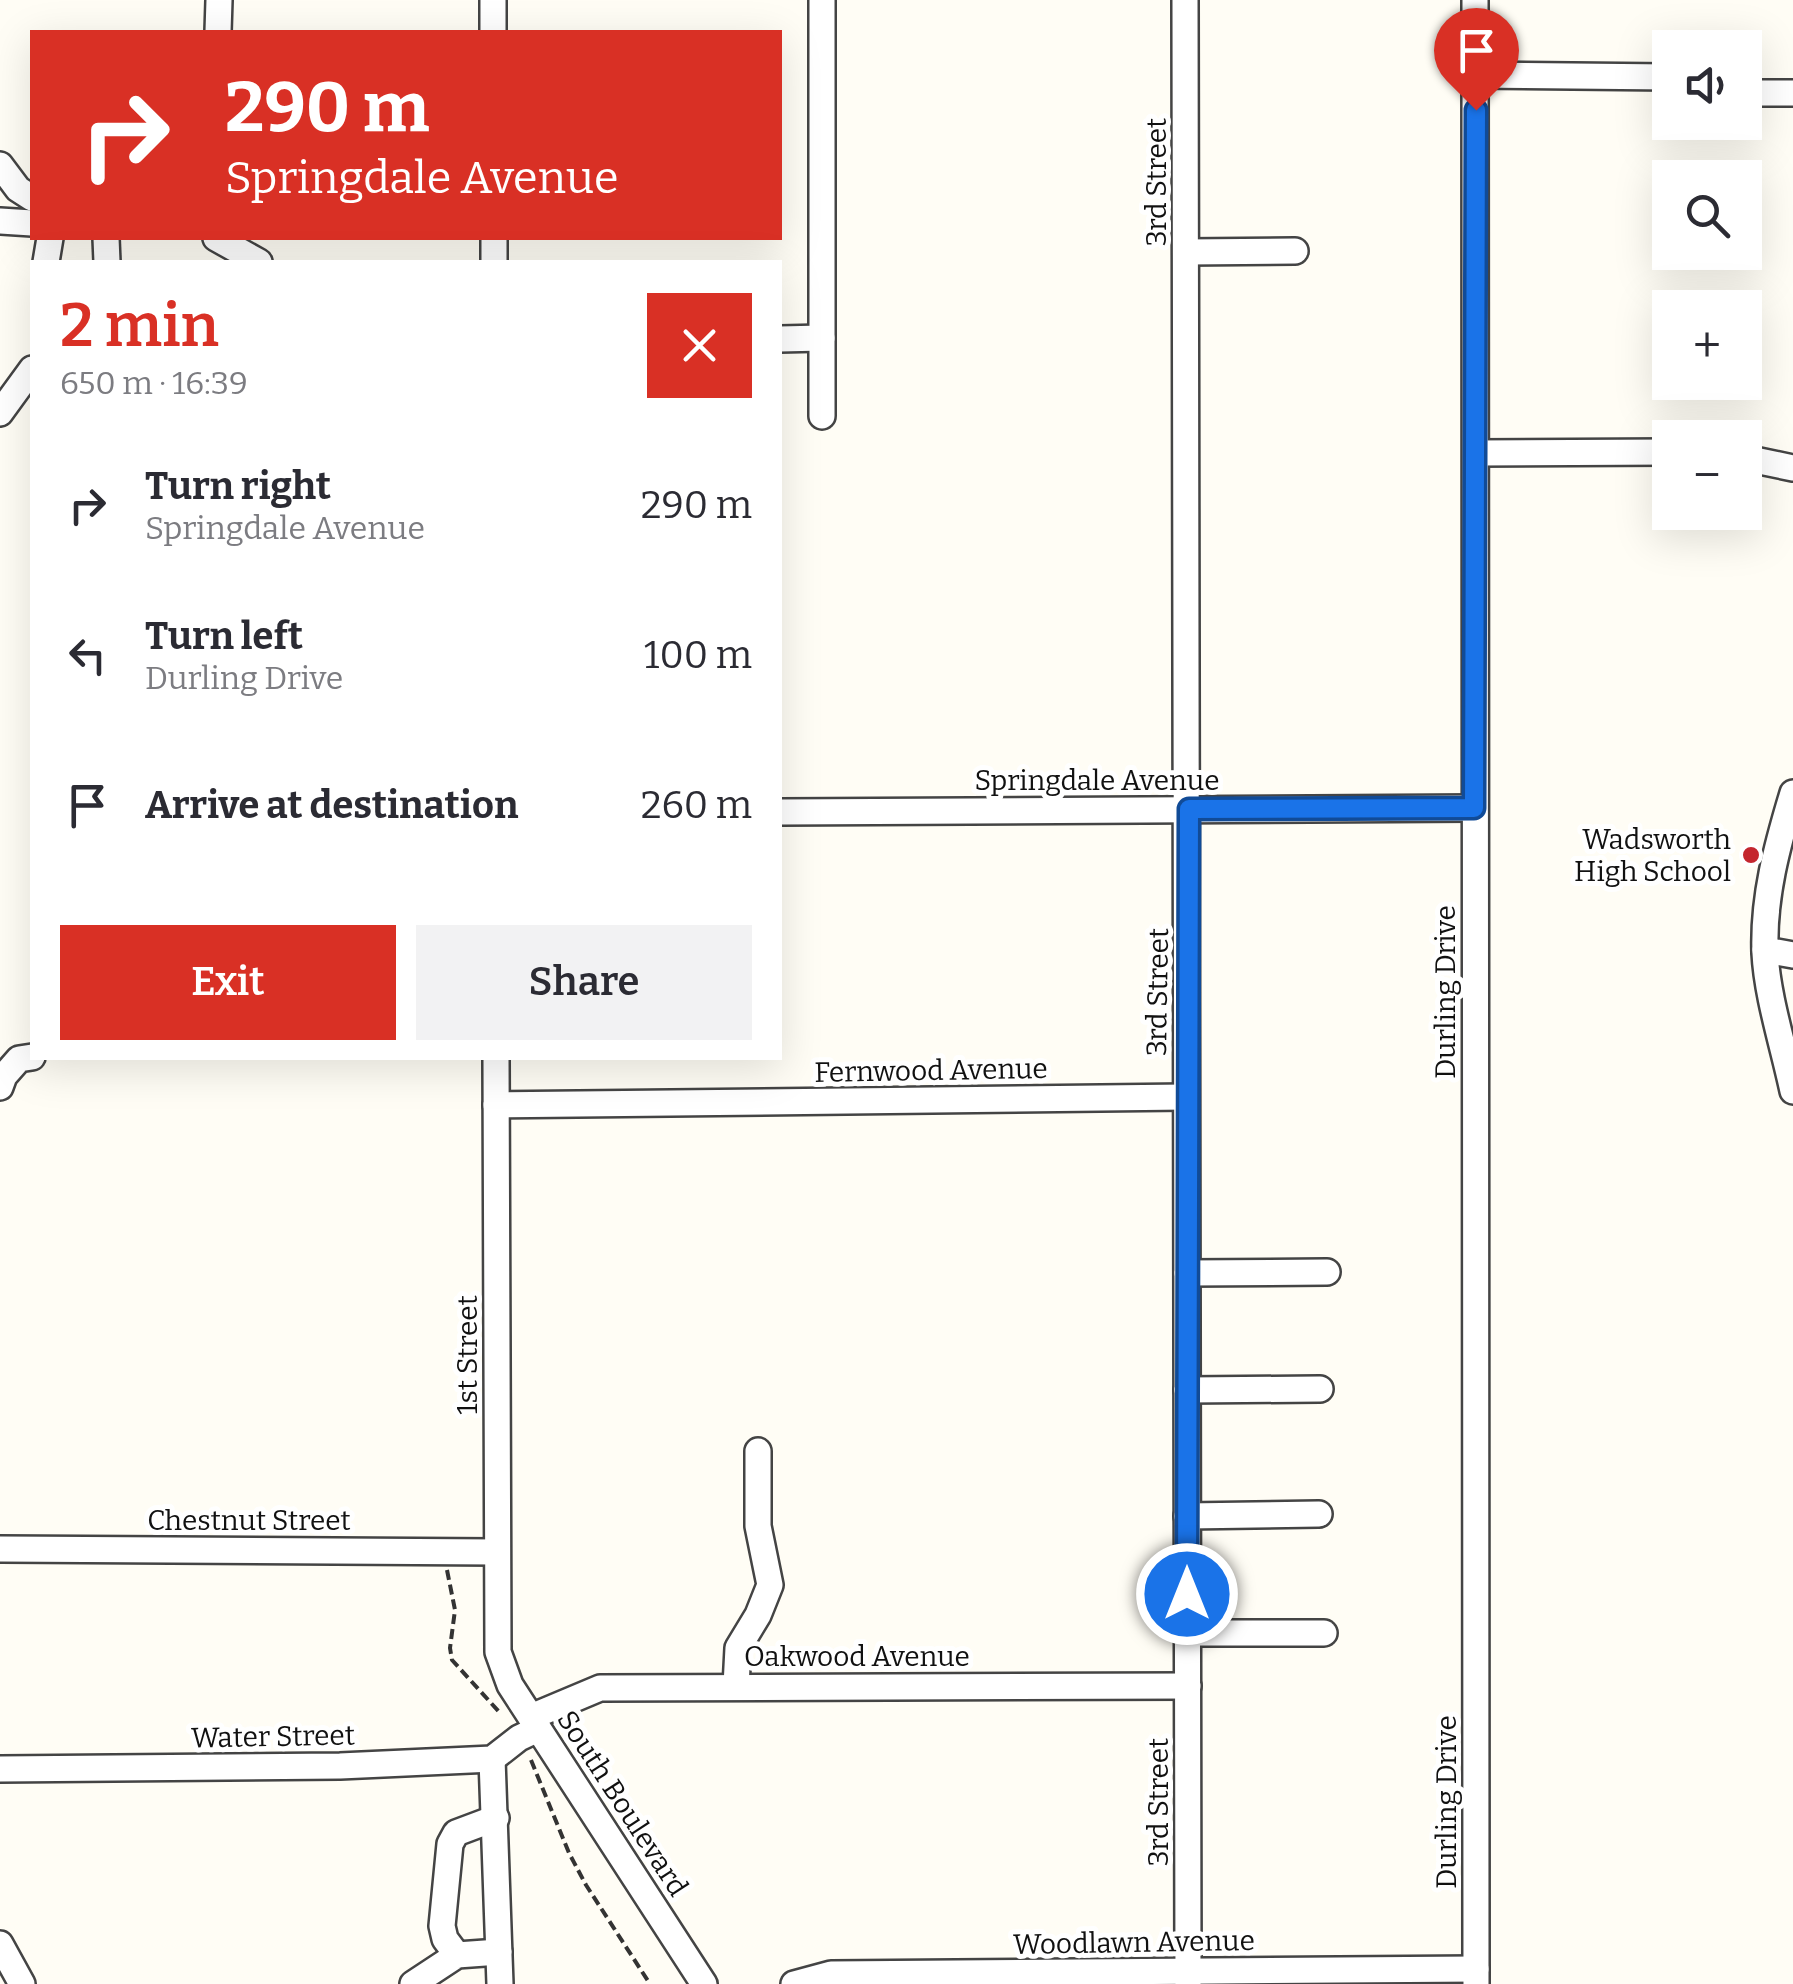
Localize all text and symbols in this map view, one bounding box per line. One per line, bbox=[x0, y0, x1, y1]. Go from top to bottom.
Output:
pin bbox=[1434, 8, 1519, 111]
icon: arrive bbox=[1449, 23, 1504, 78]
map controls bbox=[1652, 30, 1762, 530]
button: sound bbox=[1652, 30, 1762, 140]
text: 290 m bbox=[225, 66, 430, 150]
icon: right bbox=[60, 70, 190, 200]
street label: 3rd Street bbox=[1140, 118, 1173, 246]
text: Springdale Avenue bbox=[225, 151, 619, 205]
button: search bbox=[1652, 160, 1762, 270]
text: 2 min bbox=[60, 290, 219, 362]
button: + bbox=[1652, 290, 1762, 400]
button: close bbox=[647, 293, 752, 398]
text: 650 m · 16:39 bbox=[60, 364, 248, 402]
button: − bbox=[1652, 420, 1762, 530]
text: Turn right bbox=[145, 463, 331, 509]
icon: right bbox=[60, 478, 115, 533]
text: 290 m bbox=[641, 482, 752, 528]
text: Springdale Avenue bbox=[145, 509, 425, 547]
text: Turn left bbox=[145, 613, 303, 659]
icon: left bbox=[60, 628, 115, 683]
text: 100 m bbox=[644, 632, 752, 678]
text: Durling Drive bbox=[145, 659, 343, 697]
street label: Springdale Avenue bbox=[975, 764, 1219, 797]
icon: arrive bbox=[60, 778, 115, 833]
text: Arrive at destination bbox=[145, 782, 518, 828]
text: 260 m bbox=[641, 782, 752, 828]
place label: Wadsworth High School bbox=[1574, 823, 1731, 888]
marker: Wadsworth High School bbox=[1740, 844, 1762, 866]
street label: Durling Drive bbox=[1429, 905, 1462, 1079]
button: Exit bbox=[60, 925, 396, 1040]
button: Share bbox=[416, 925, 752, 1040]
street label: 3rd Street bbox=[1140, 928, 1175, 1056]
street label: Fernwood Avenue bbox=[814, 1052, 1048, 1089]
street label: 1st Street bbox=[451, 1295, 484, 1415]
street label: Chestnut Street bbox=[147, 1504, 351, 1537]
position arrow bbox=[1135, 1542, 1239, 1646]
street label: Oakwood Avenue bbox=[744, 1640, 970, 1673]
street label: South Boulevard bbox=[550, 1704, 695, 1902]
street label: Durling Drive bbox=[1430, 1715, 1463, 1889]
street label: Water Street bbox=[191, 1719, 355, 1754]
street label: 3rd Street bbox=[1142, 1738, 1175, 1866]
street label: Woodlawn Avenue bbox=[1013, 1924, 1255, 1961]

